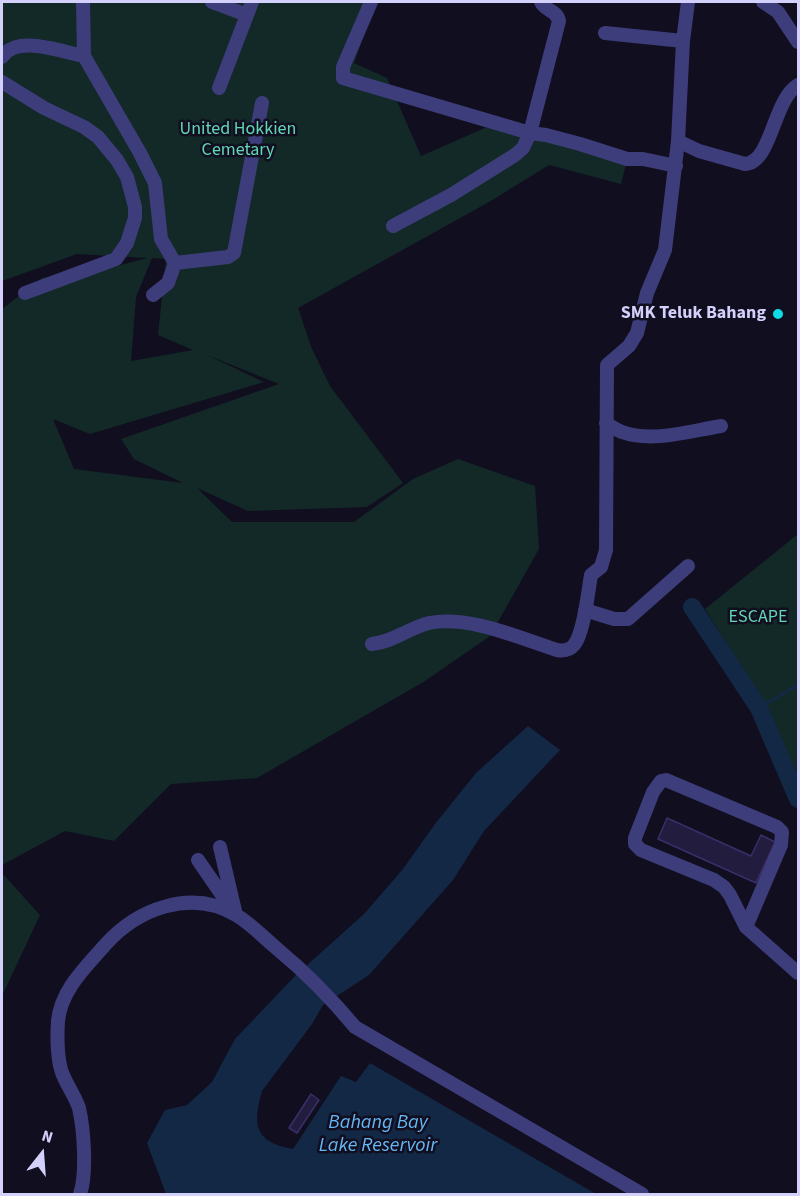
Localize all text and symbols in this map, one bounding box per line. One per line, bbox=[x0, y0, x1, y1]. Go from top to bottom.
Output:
park label: United Hokkien Cemetary bbox=[180, 119, 296, 162]
place label: SMK Teluk Bahang bbox=[621, 303, 766, 325]
marker: SMK Teluk Bahang bbox=[771, 307, 785, 321]
park label: ESCAPE bbox=[729, 607, 787, 629]
water label: Bahang Bay Lake Reservoir bbox=[319, 1112, 437, 1159]
north arrow bbox=[12, 1124, 72, 1184]
text: N bbox=[39, 1125, 56, 1149]

